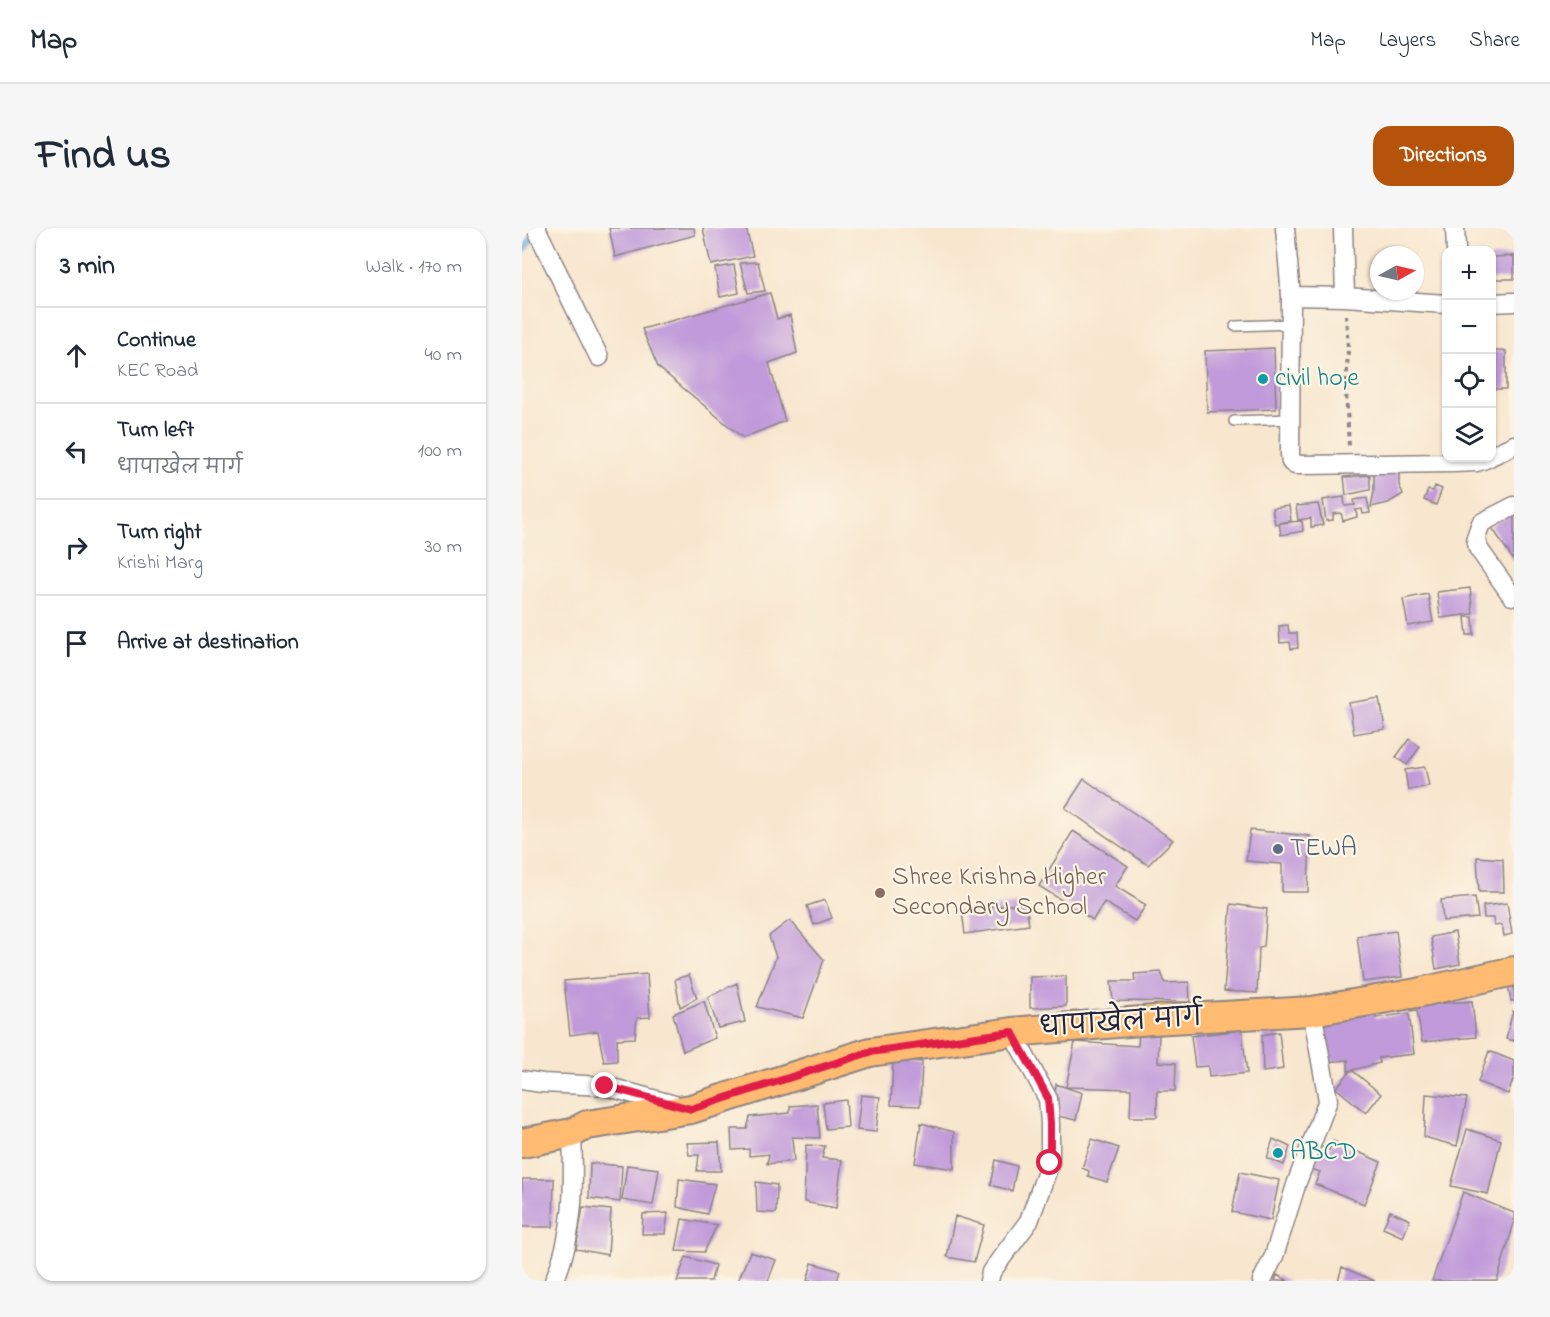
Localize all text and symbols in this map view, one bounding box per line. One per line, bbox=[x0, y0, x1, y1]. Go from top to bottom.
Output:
text: Map bbox=[30, 21, 77, 62]
text: Map bbox=[1310, 26, 1346, 56]
text: Layers bbox=[1379, 26, 1436, 56]
text: Share bbox=[1469, 26, 1520, 56]
text: Find us bbox=[36, 126, 171, 187]
button: Directions bbox=[1373, 126, 1514, 186]
north arrow bbox=[1370, 246, 1424, 300]
map controls bbox=[1442, 246, 1496, 462]
button: + bbox=[1442, 246, 1496, 300]
text: 3 min bbox=[60, 248, 115, 286]
text: Walk · 170 m bbox=[366, 253, 462, 282]
button: − bbox=[1442, 300, 1496, 354]
text: Continue bbox=[117, 325, 196, 357]
icon: ahead bbox=[60, 339, 93, 372]
text: 40 m bbox=[425, 341, 462, 370]
button: locate bbox=[1442, 354, 1496, 408]
text: KEC Road bbox=[117, 357, 198, 386]
place label: civil ho,e bbox=[1275, 360, 1359, 398]
marker: civil ho,e bbox=[1256, 372, 1270, 386]
button: layers bbox=[1442, 408, 1496, 462]
text: Turn left bbox=[117, 415, 194, 447]
icon: left bbox=[60, 435, 93, 468]
text: 100 m bbox=[418, 437, 462, 466]
text: धापाखेल मार्ग bbox=[117, 454, 243, 483]
text: Turn right bbox=[117, 517, 202, 549]
icon: right bbox=[60, 531, 93, 564]
text: 30 m bbox=[425, 533, 462, 562]
text: Krishi Marg bbox=[117, 549, 203, 578]
icon: arrive bbox=[60, 627, 93, 660]
text: Arrive at destination bbox=[117, 627, 299, 659]
place label: TEWA bbox=[1290, 830, 1357, 868]
marker: TEWA bbox=[1271, 842, 1285, 856]
place label: Shree Krishna Higher Secondary School bbox=[892, 859, 1107, 927]
marker: Shree Krishna Higher Secondary School bbox=[873, 886, 887, 900]
street label: धापाखेल मार्ग bbox=[1038, 995, 1205, 1049]
route end bbox=[591, 1072, 617, 1098]
place label: ABCD bbox=[1290, 1134, 1357, 1172]
marker: ABCD bbox=[1271, 1146, 1285, 1160]
route start bbox=[1036, 1149, 1062, 1175]

